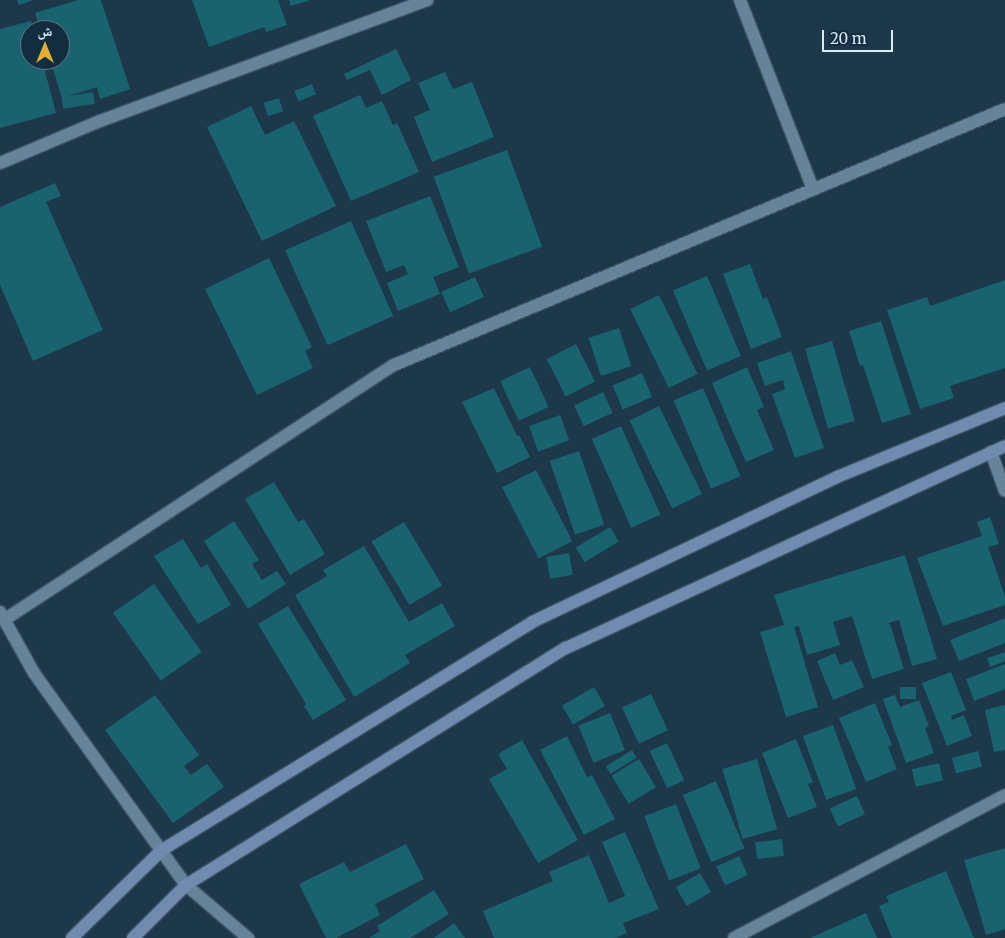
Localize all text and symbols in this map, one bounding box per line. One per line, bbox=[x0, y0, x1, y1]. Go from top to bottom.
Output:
north arrow bbox=[20, 20, 70, 70]
scale bar bbox=[825, 20, 896, 52]
text: ش bbox=[38, 22, 52, 40]
text: 20 m bbox=[830, 29, 867, 48]

